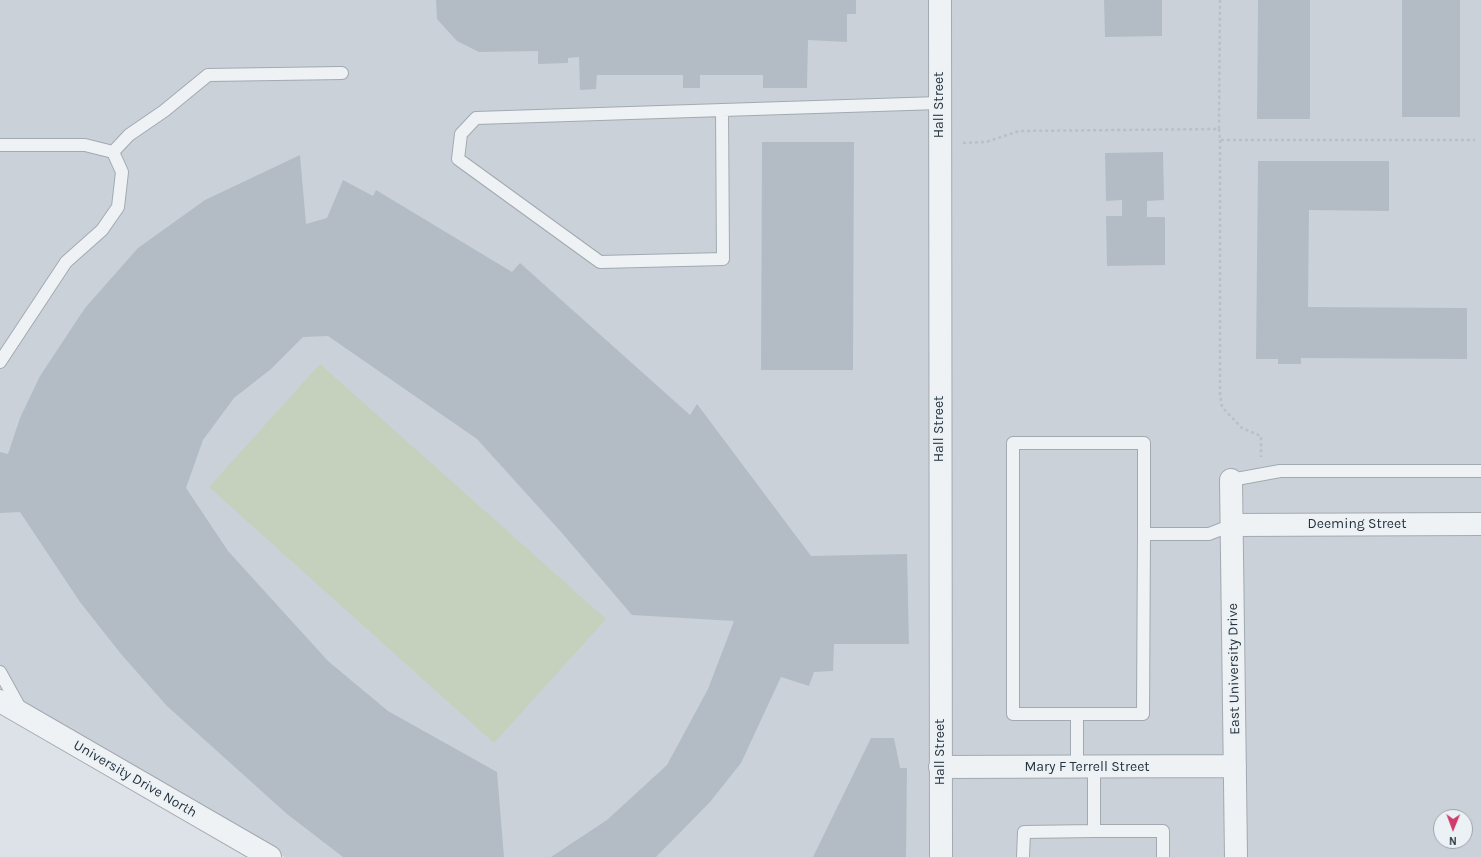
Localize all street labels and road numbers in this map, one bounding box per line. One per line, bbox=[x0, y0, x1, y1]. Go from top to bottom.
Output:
street label: Hall Street bbox=[931, 72, 947, 138]
street label: Hall Street bbox=[931, 396, 947, 462]
street label: Deeming Street bbox=[1308, 516, 1406, 532]
street label: East University Drive bbox=[1224, 603, 1244, 735]
street label: Hall Street bbox=[932, 719, 948, 785]
street label: University Drive North bbox=[70, 737, 200, 821]
street label: Mary F Terrell Street bbox=[1024, 759, 1150, 775]

